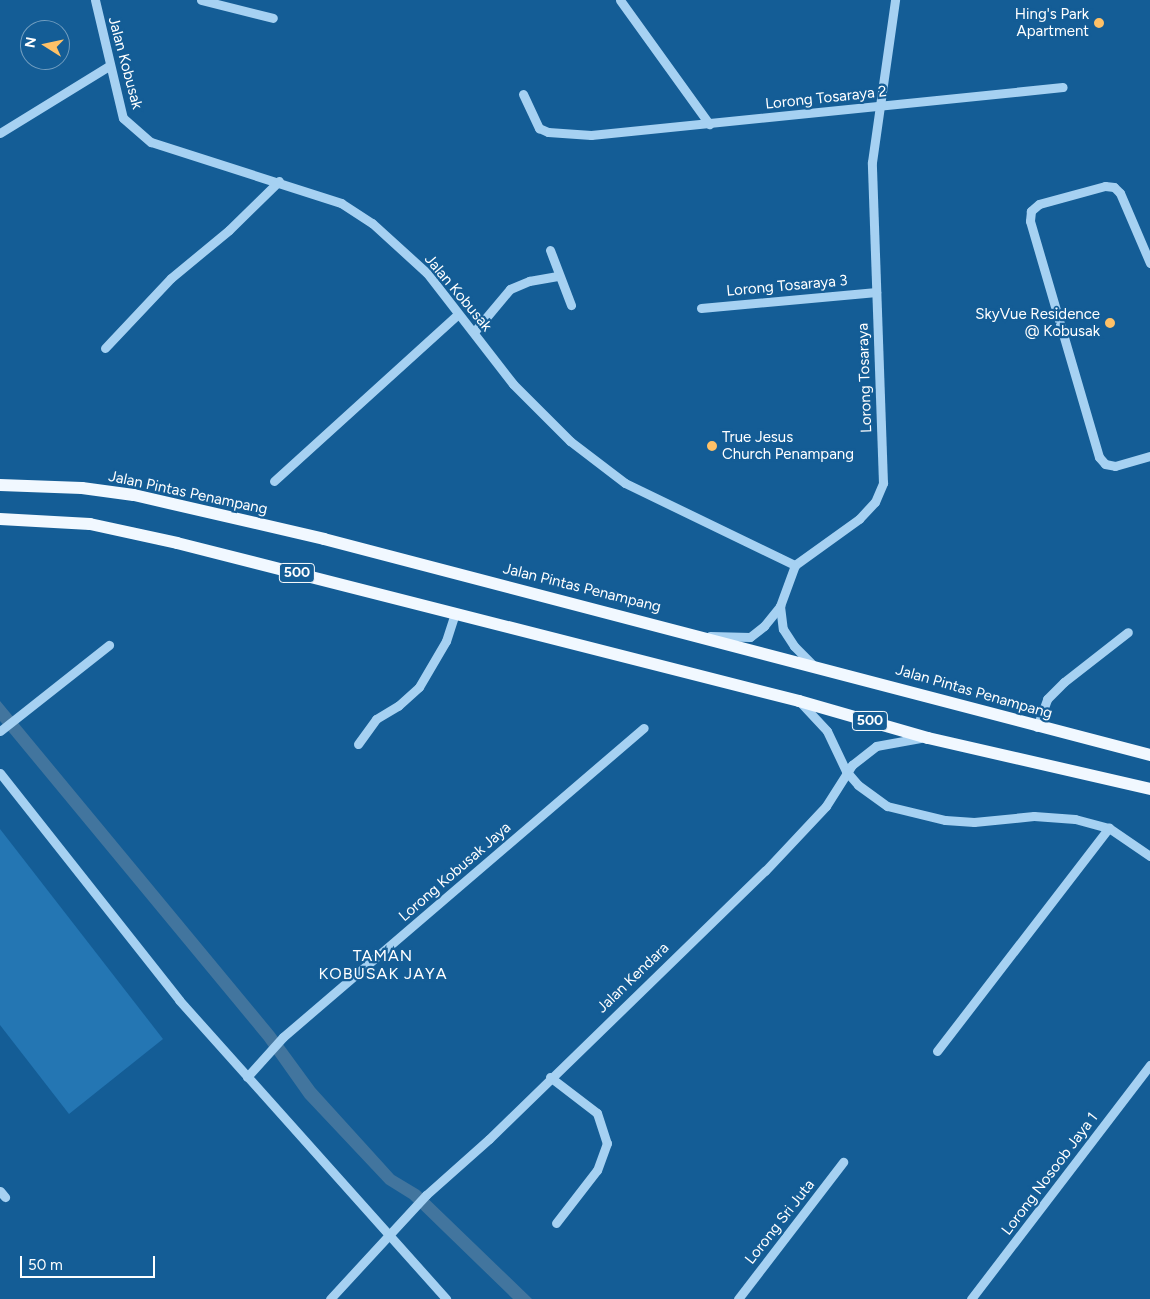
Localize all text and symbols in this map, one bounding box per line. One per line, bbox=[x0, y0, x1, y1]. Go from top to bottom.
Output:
place label: Hing's Park Apartment bbox=[1015, 5, 1089, 40]
street label: Jalan Kobusak bbox=[104, 15, 146, 111]
marker: Hing's Park Apartment bbox=[1093, 17, 1105, 29]
north arrow bbox=[20, 20, 70, 70]
text: N bbox=[21, 36, 40, 49]
street label: Lorong Tosaraya 2 bbox=[764, 83, 888, 113]
street label: Jalan Kobusak bbox=[421, 251, 495, 335]
street label: Lorong Tosaraya 3 bbox=[726, 272, 848, 300]
place label: SkyVue Residence @ Kobusak bbox=[975, 305, 1100, 340]
marker: SkyVue Residence @ Kobusak bbox=[1104, 317, 1116, 329]
street label: Lorong Tosaraya bbox=[854, 323, 876, 433]
place label: True Jesus Church Penampang bbox=[722, 428, 854, 463]
marker: True Jesus Church Penampang bbox=[706, 440, 718, 452]
street label: Jalan Pintas Penampang bbox=[107, 467, 269, 519]
street label: Jalan Pintas Penampang bbox=[501, 560, 663, 616]
road number: 500 bbox=[278, 562, 316, 584]
street label: Jalan Pintas Penampang bbox=[894, 661, 1054, 723]
road number: 500 bbox=[851, 709, 889, 732]
street label: Lorong Kobusak Jaya bbox=[395, 819, 515, 925]
street label: Jalan Kendara bbox=[593, 939, 673, 1017]
district label: TAMAN KOBUSAK JAYA bbox=[317, 946, 449, 984]
street label: Lorong Nosoob Jaya 1 bbox=[998, 1109, 1102, 1239]
street label: Lorong Sri Juta bbox=[742, 1176, 818, 1268]
scale bar bbox=[22, 1246, 158, 1278]
text: 50 m bbox=[28, 1256, 63, 1274]

